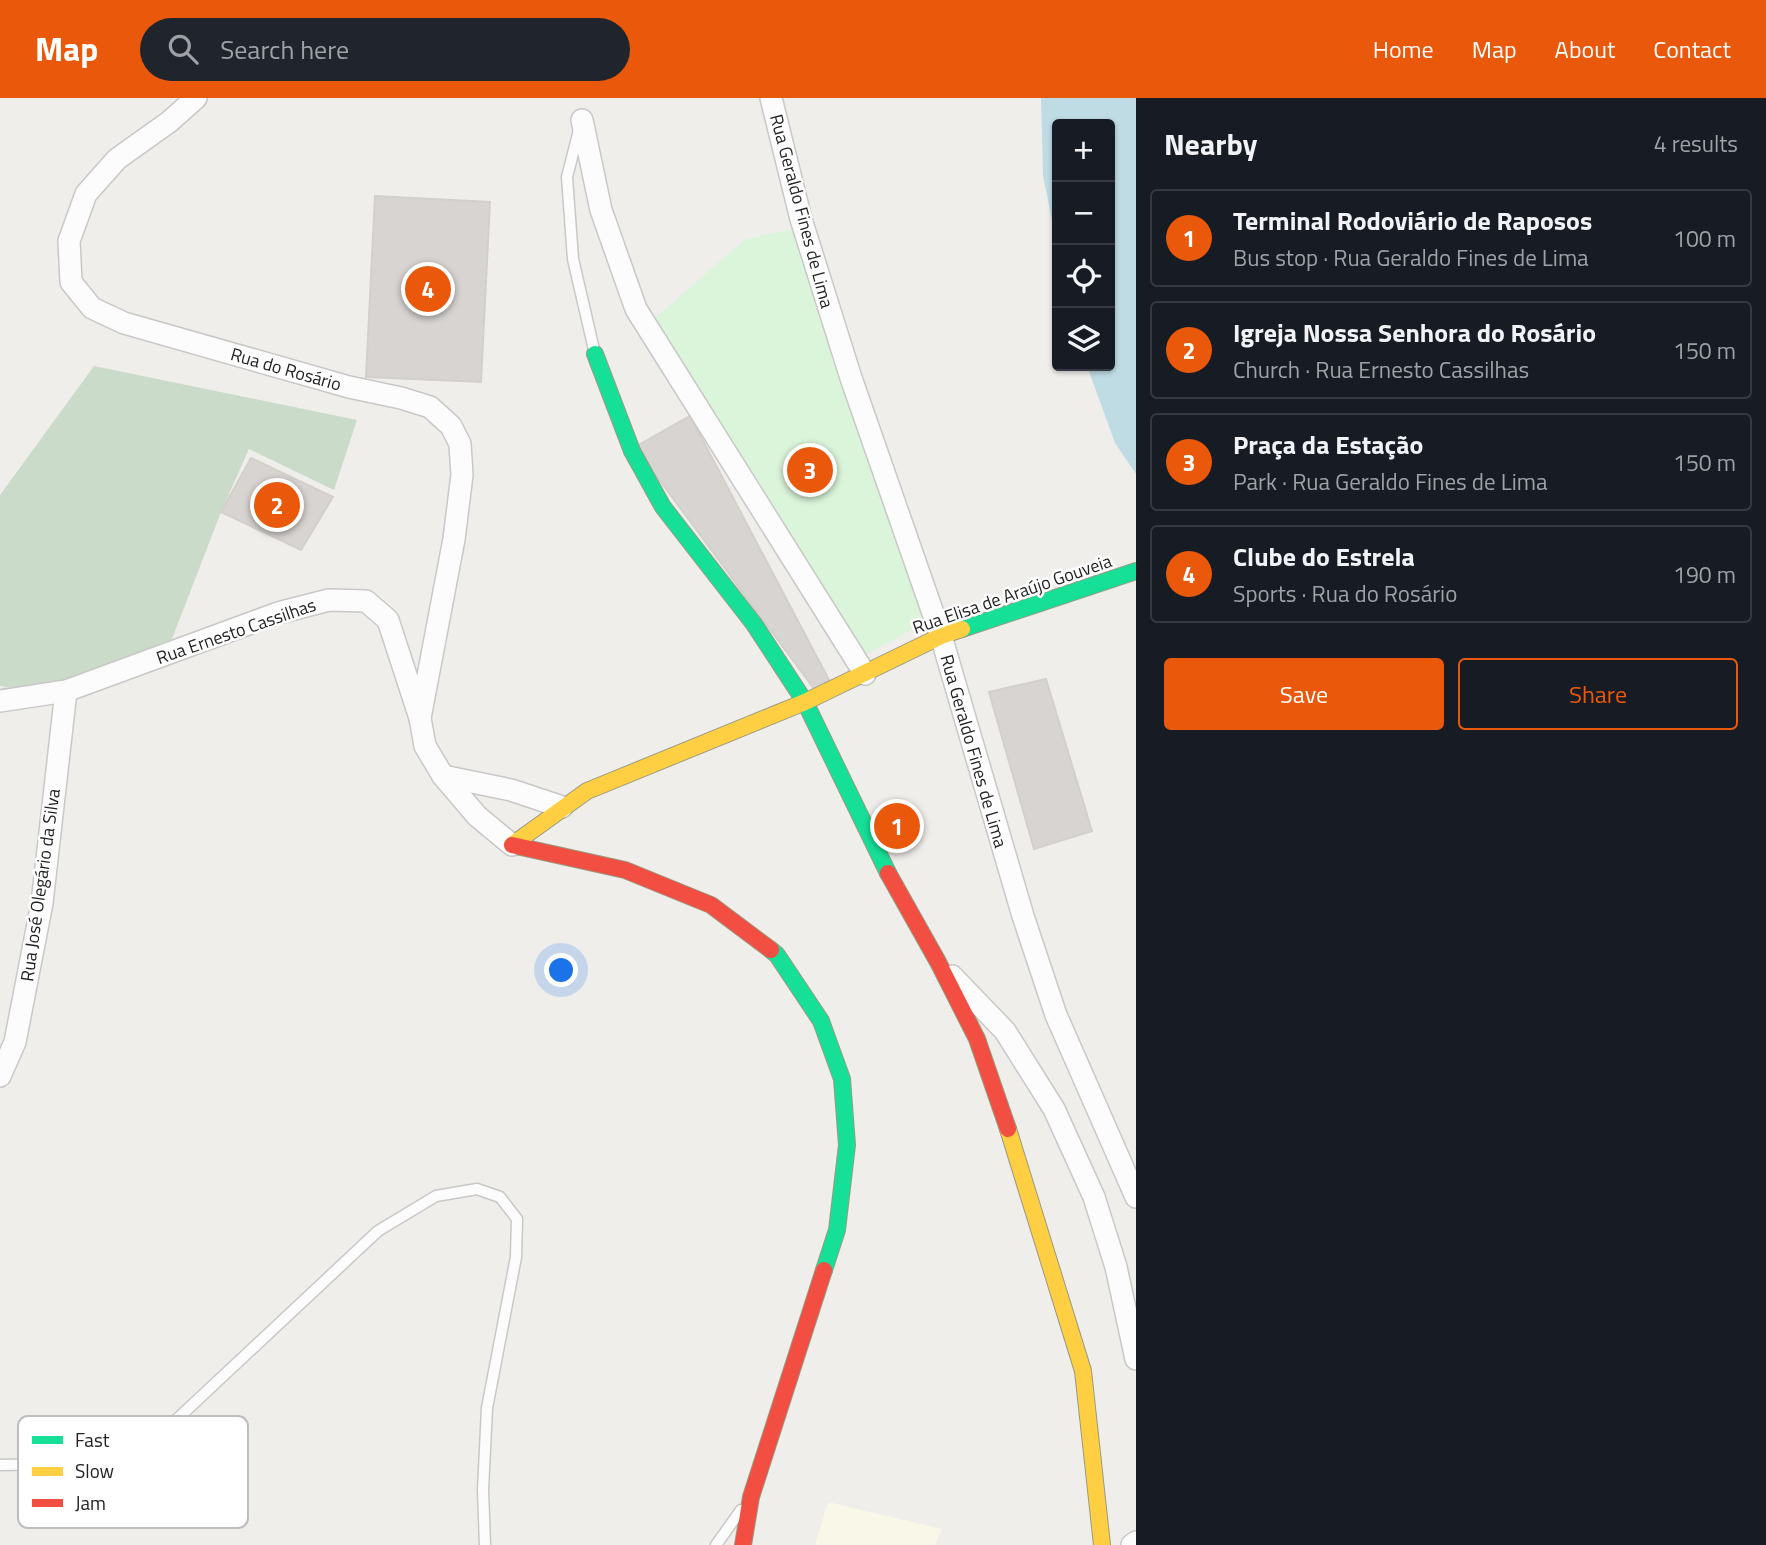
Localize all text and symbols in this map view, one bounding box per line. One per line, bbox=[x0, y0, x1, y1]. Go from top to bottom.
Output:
search box bbox=[140, 18, 630, 81]
text: Map bbox=[35, 24, 98, 74]
icon: search bbox=[164, 30, 202, 68]
text: Search here bbox=[220, 30, 349, 69]
text: Home bbox=[1373, 31, 1434, 67]
text: Map bbox=[1472, 31, 1517, 67]
text: About bbox=[1555, 31, 1615, 67]
text: Contact bbox=[1653, 31, 1731, 67]
street label: Rua Geraldo Fines de Lima bbox=[763, 111, 841, 311]
map controls bbox=[1052, 119, 1115, 371]
button: + bbox=[1052, 119, 1115, 182]
text: Nearby bbox=[1164, 121, 1257, 167]
text: 4 results bbox=[1654, 126, 1738, 161]
button: − bbox=[1052, 182, 1115, 245]
text: Terminal Rodoviário de Raposos bbox=[1233, 201, 1592, 240]
text: 1 bbox=[1183, 221, 1195, 256]
text: 100 m bbox=[1673, 221, 1736, 256]
text: Bus stop · Rua Geraldo Fines de Lima bbox=[1233, 240, 1589, 275]
button: locate bbox=[1052, 245, 1115, 308]
pin: 4 bbox=[405, 263, 451, 315]
button: layers bbox=[1052, 308, 1115, 371]
text: Igreja Nossa Senhora do Rosário bbox=[1233, 313, 1596, 352]
text: 2 bbox=[1183, 333, 1195, 368]
text: 150 m bbox=[1673, 333, 1736, 368]
street label: Rua do Rosário bbox=[227, 340, 345, 398]
text: Church · Rua Ernesto Cassilhas bbox=[1233, 352, 1529, 387]
text: Praça da Estação bbox=[1233, 425, 1423, 464]
pin: 3 bbox=[787, 444, 833, 496]
text: 3 bbox=[1183, 445, 1195, 480]
text: 150 m bbox=[1673, 445, 1736, 480]
text: Park · Rua Geraldo Fines de Lima bbox=[1233, 464, 1547, 499]
pin: 2 bbox=[254, 479, 300, 531]
text: Clube do Estrela bbox=[1233, 537, 1415, 576]
street label: Rua Elisa de Araújo Gouveia bbox=[909, 547, 1115, 641]
text: 4 bbox=[1183, 557, 1195, 592]
text: 190 m bbox=[1673, 557, 1736, 592]
text: Sports · Rua do Rosário bbox=[1233, 576, 1457, 611]
street label: Rua Ernesto Cassilhas bbox=[152, 591, 320, 671]
street label: Rua Geraldo Fines de Lima bbox=[933, 651, 1015, 851]
button: Save bbox=[1164, 658, 1444, 730]
button: Share bbox=[1458, 658, 1738, 730]
street label: Rua José Olegário da Silva bbox=[13, 787, 67, 983]
pin: 1 bbox=[874, 800, 920, 852]
your location bbox=[544, 953, 578, 987]
legend bbox=[18, 1416, 248, 1528]
text: Fast bbox=[75, 1425, 110, 1454]
text: Slow bbox=[75, 1456, 114, 1485]
text: Jam bbox=[75, 1488, 106, 1517]

